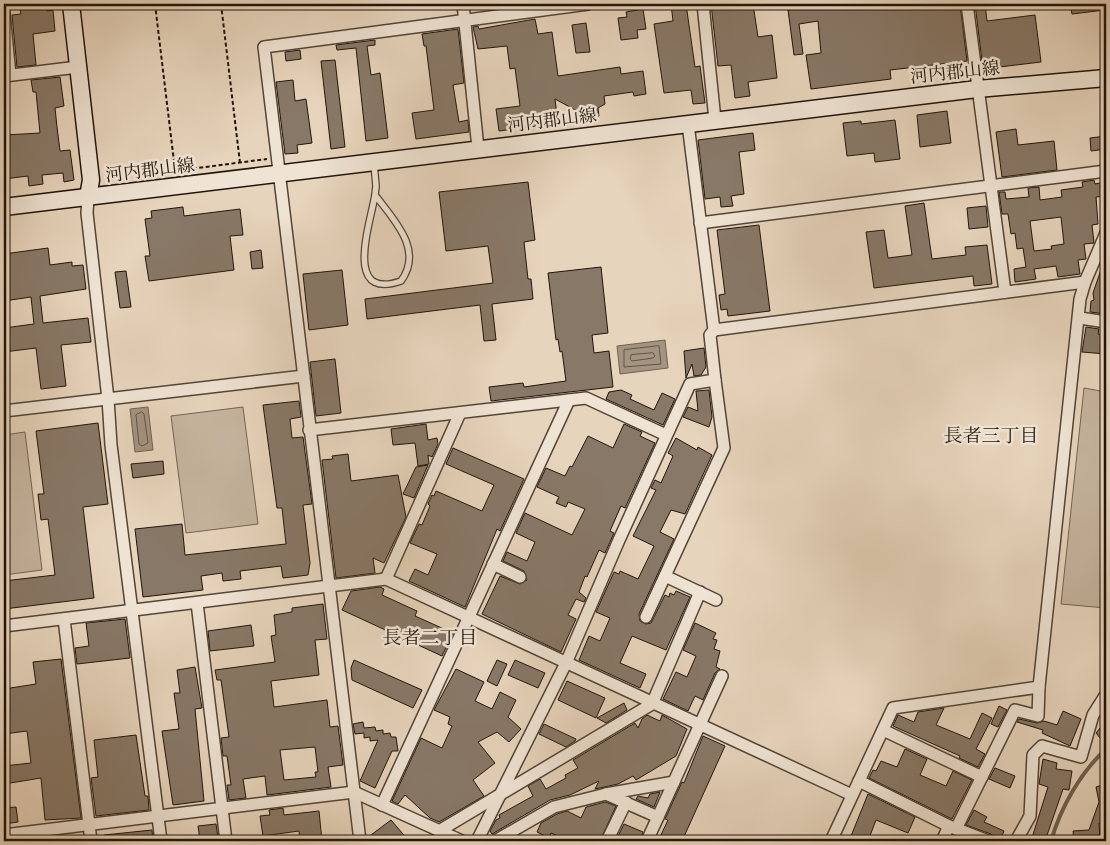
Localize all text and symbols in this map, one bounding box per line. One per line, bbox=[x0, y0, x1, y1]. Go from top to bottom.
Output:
street label: 河内郡山線 bbox=[909, 57, 1001, 90]
street label: 河内郡山線 bbox=[506, 105, 598, 138]
street label: 河内郡山線 bbox=[104, 155, 196, 188]
district label: 長者三丁目 bbox=[943, 425, 1039, 449]
district label: 長者二丁目 bbox=[382, 627, 478, 651]

